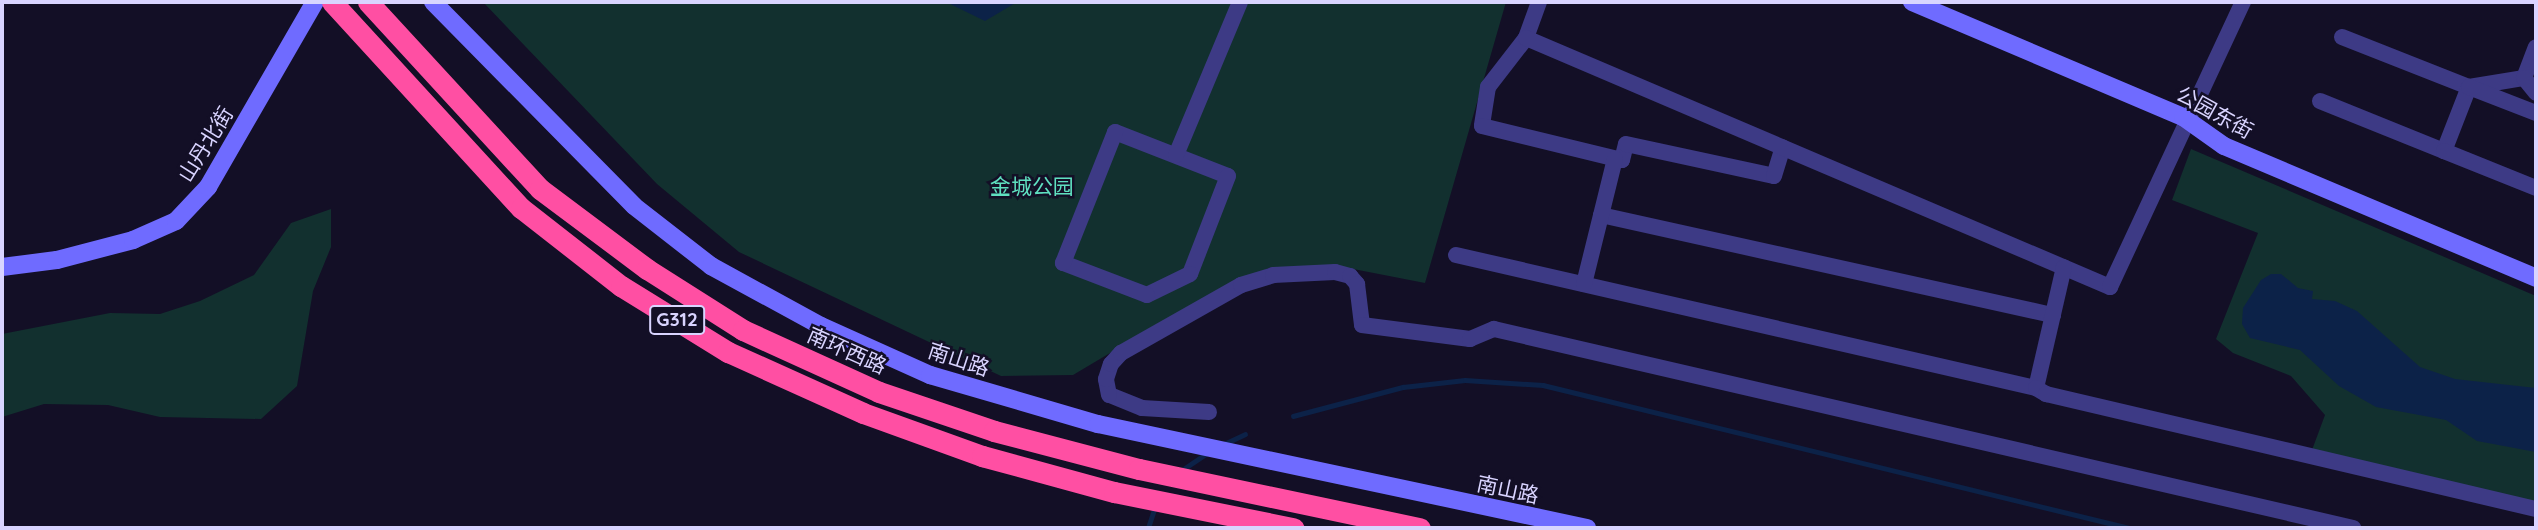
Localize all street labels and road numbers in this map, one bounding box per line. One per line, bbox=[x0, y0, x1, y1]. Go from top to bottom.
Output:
street label: 公园东街 bbox=[2172, 81, 2258, 143]
street label: 山丹北街 bbox=[172, 102, 238, 186]
road number: G312 bbox=[649, 304, 705, 336]
street label: 南环西路 bbox=[804, 321, 890, 379]
street label: 南山路 bbox=[925, 337, 993, 381]
street label: 南山路 bbox=[1475, 470, 1541, 508]

